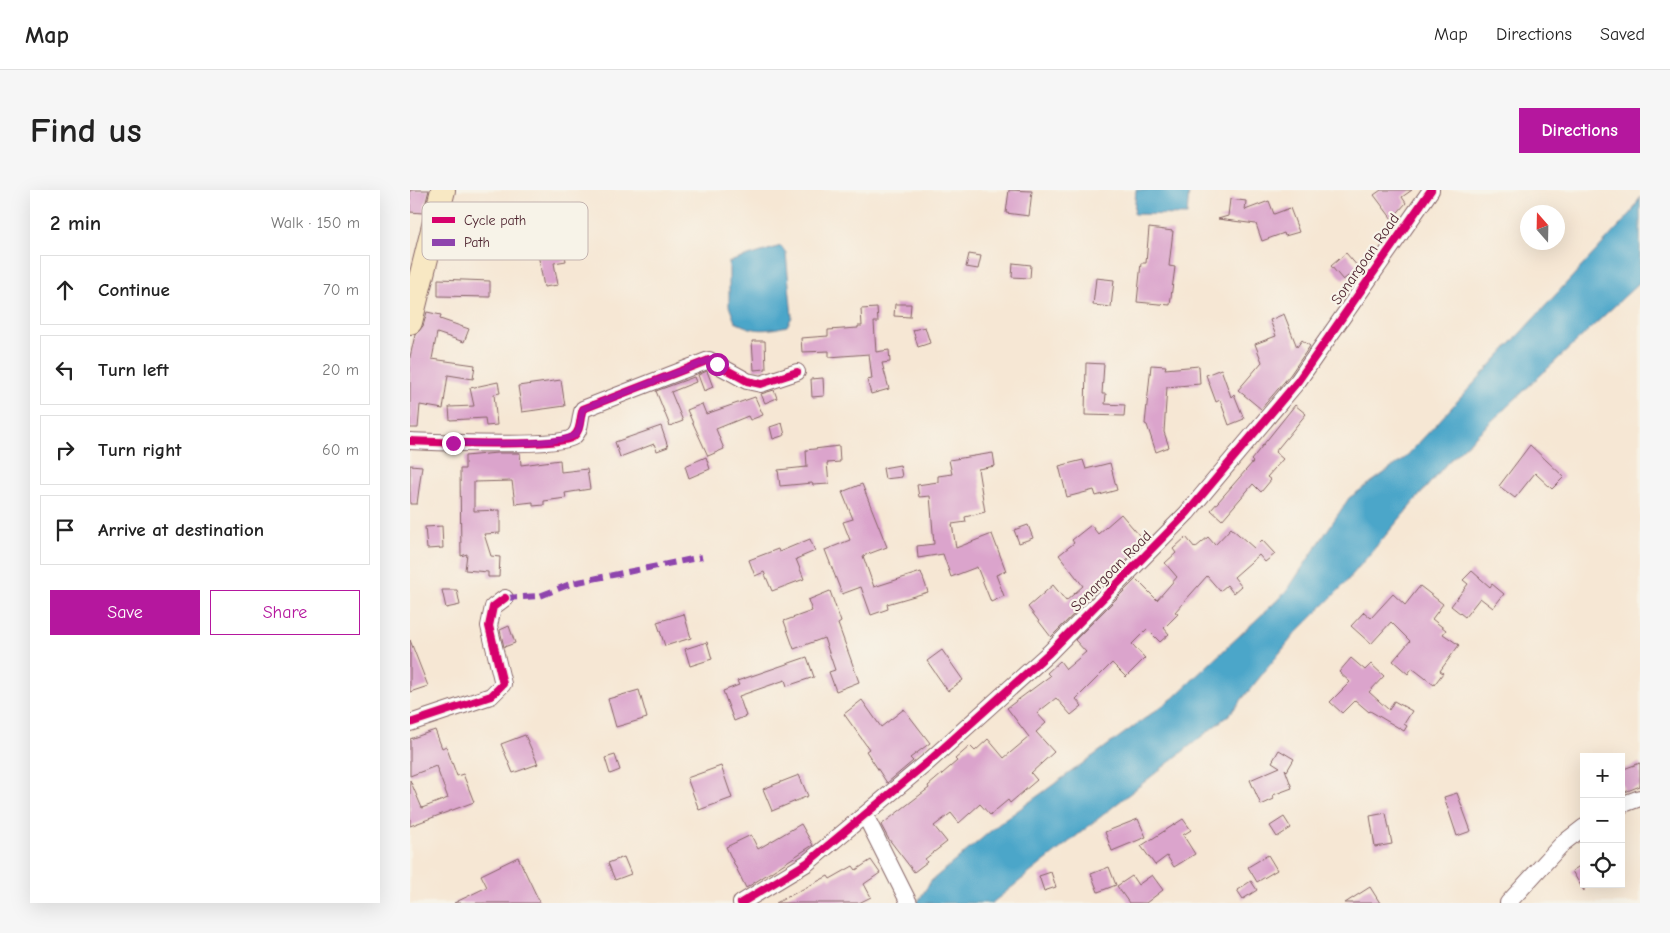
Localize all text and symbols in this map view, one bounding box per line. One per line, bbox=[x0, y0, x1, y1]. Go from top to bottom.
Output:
text: Map bbox=[25, 21, 69, 49]
text: Map bbox=[1434, 24, 1468, 45]
text: Directions bbox=[1496, 24, 1572, 45]
text: Saved bbox=[1600, 24, 1645, 45]
button: Directions bbox=[1519, 108, 1640, 153]
text: Find us bbox=[30, 110, 142, 151]
legend bbox=[422, 202, 588, 260]
north arrow bbox=[1520, 205, 1565, 250]
street label: Sonargoan Road bbox=[1327, 210, 1403, 308]
text: 2 min bbox=[50, 211, 101, 235]
text: Cycle path bbox=[464, 212, 526, 229]
text: Walk · 150 m bbox=[271, 214, 360, 232]
text: Path bbox=[464, 234, 490, 251]
icon: ahead bbox=[51, 276, 79, 304]
text: Continue bbox=[98, 279, 170, 301]
text: 70 m bbox=[323, 281, 359, 299]
route start bbox=[706, 353, 729, 376]
icon: left bbox=[51, 356, 79, 384]
text: Turn left bbox=[98, 359, 169, 381]
text: 20 m bbox=[322, 361, 359, 379]
route end bbox=[442, 432, 465, 455]
icon: right bbox=[51, 436, 79, 464]
text: Turn right bbox=[98, 439, 182, 461]
text: 60 m bbox=[322, 441, 359, 459]
icon: arrive bbox=[51, 516, 79, 544]
text: Arrive at destination bbox=[98, 519, 264, 541]
street label: Sonargoan Road bbox=[1067, 527, 1155, 615]
button: Save bbox=[50, 590, 200, 635]
button: Share bbox=[210, 590, 360, 635]
map controls bbox=[1580, 753, 1625, 888]
button: + bbox=[1580, 753, 1625, 798]
button: − bbox=[1580, 798, 1625, 843]
button: locate bbox=[1580, 843, 1625, 888]

